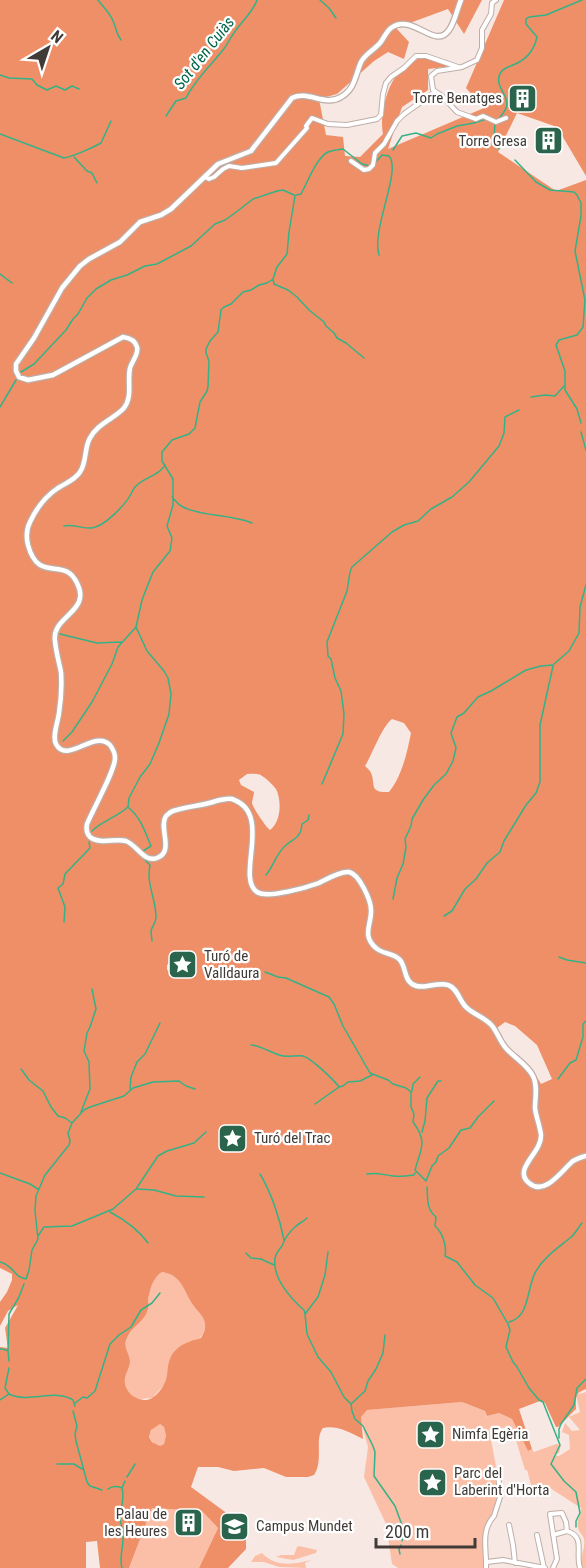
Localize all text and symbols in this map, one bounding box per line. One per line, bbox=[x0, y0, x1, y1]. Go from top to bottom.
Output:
water label: Sot d'en Cuiàs bbox=[170, 13, 238, 93]
north arrow bbox=[18, 18, 78, 78]
text: N bbox=[47, 26, 67, 47]
building icon: Torre Benatges bbox=[507, 82, 539, 114]
place label: Torre Benatges bbox=[413, 89, 502, 107]
building icon: Torre Gresa bbox=[532, 125, 564, 157]
place label: Torre Gresa bbox=[459, 132, 527, 150]
place label: Turó de Valldaura bbox=[204, 947, 259, 982]
place icon: Turó de Valldaura bbox=[167, 949, 199, 981]
place icon: Turó del Trac bbox=[217, 1122, 249, 1154]
place label: Turó del Trac bbox=[254, 1129, 331, 1147]
place icon: Nimfa Egèria bbox=[415, 1418, 447, 1450]
place label: Nimfa Egèria bbox=[452, 1425, 528, 1443]
place label: Parc del Laberint d'Horta bbox=[454, 1464, 549, 1499]
place icon: Parc del Laberint d'Horta bbox=[417, 1466, 449, 1498]
place label: Palau de les Heures bbox=[104, 1505, 167, 1540]
building icon: Palau de les Heures bbox=[172, 1507, 204, 1539]
school or university icon: Campus Mundet bbox=[219, 1510, 251, 1542]
scale bar bbox=[376, 1511, 475, 1549]
place label: Campus Mundet bbox=[256, 1517, 353, 1535]
text: 200 m bbox=[385, 1521, 429, 1542]

